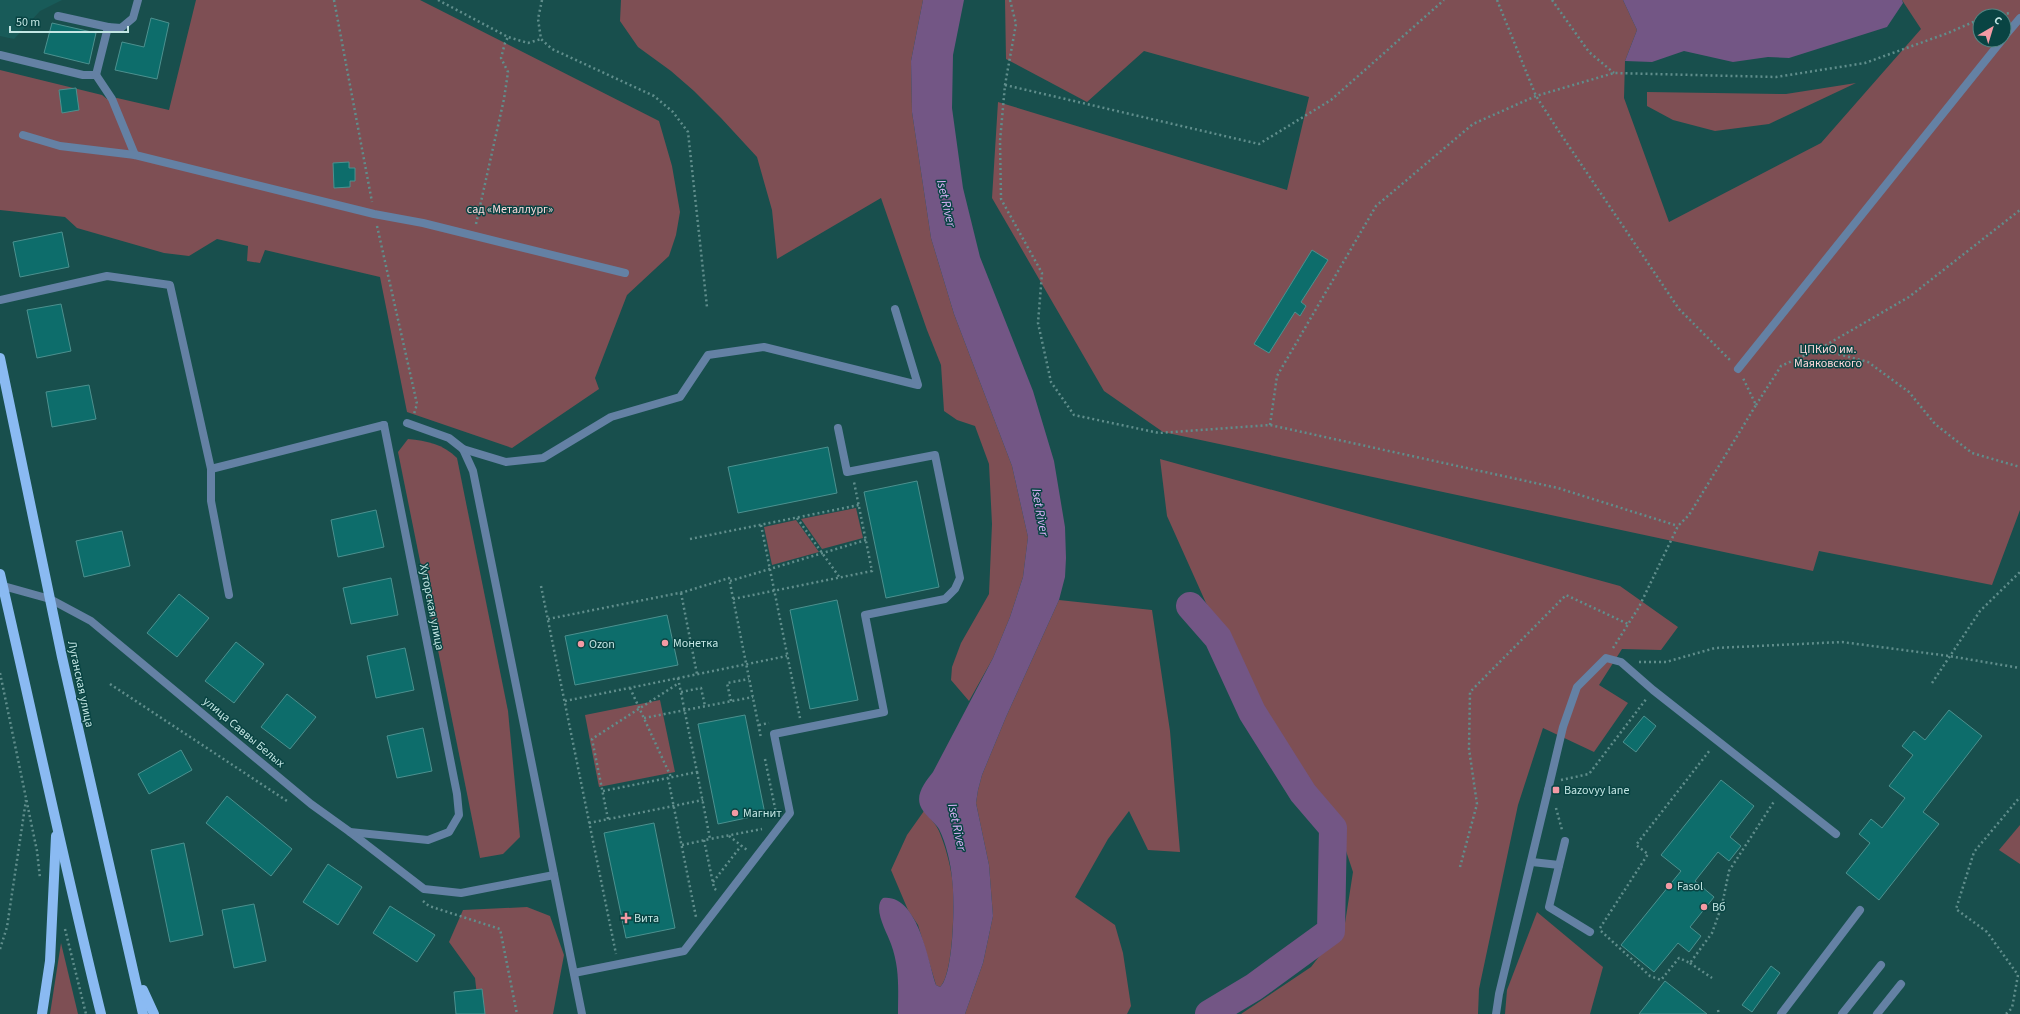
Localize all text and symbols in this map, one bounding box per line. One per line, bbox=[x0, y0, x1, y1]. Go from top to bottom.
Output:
scale bar bbox=[10, 8, 128, 34]
north arrow bbox=[1972, 8, 2012, 48]
text: С bbox=[1991, 13, 2005, 29]
text: 50 m bbox=[16, 14, 40, 31]
water label: Iset River bbox=[932, 178, 960, 229]
park label: сад «Металлург» bbox=[467, 201, 553, 218]
park label: ЦПКиО им. Маяковского bbox=[1794, 341, 1862, 372]
water label: Iset River bbox=[1027, 487, 1053, 538]
street label: Хуторская улица bbox=[415, 563, 448, 652]
place label: Монетка bbox=[673, 635, 718, 652]
place label: Ozon bbox=[589, 636, 615, 653]
marker: Монетка bbox=[660, 638, 670, 648]
street label: Луганская улица bbox=[63, 639, 98, 729]
marker: Ozon bbox=[576, 639, 586, 649]
street label: улица Саввы Белых bbox=[199, 693, 289, 772]
place label: Bazovyy lane bbox=[1564, 782, 1629, 799]
marker: Bazovyy lane bbox=[1551, 785, 1561, 795]
water label: Iset River bbox=[943, 802, 971, 853]
place label: Магнит bbox=[743, 805, 782, 822]
marker: Магнит bbox=[730, 808, 740, 818]
place label: Fasol bbox=[1677, 878, 1703, 895]
marker: Fasol bbox=[1664, 881, 1674, 891]
place label: Вб bbox=[1712, 899, 1726, 916]
marker: Вб bbox=[1699, 902, 1709, 912]
place label: Вита bbox=[634, 910, 659, 927]
marker: Вита bbox=[621, 913, 631, 923]

